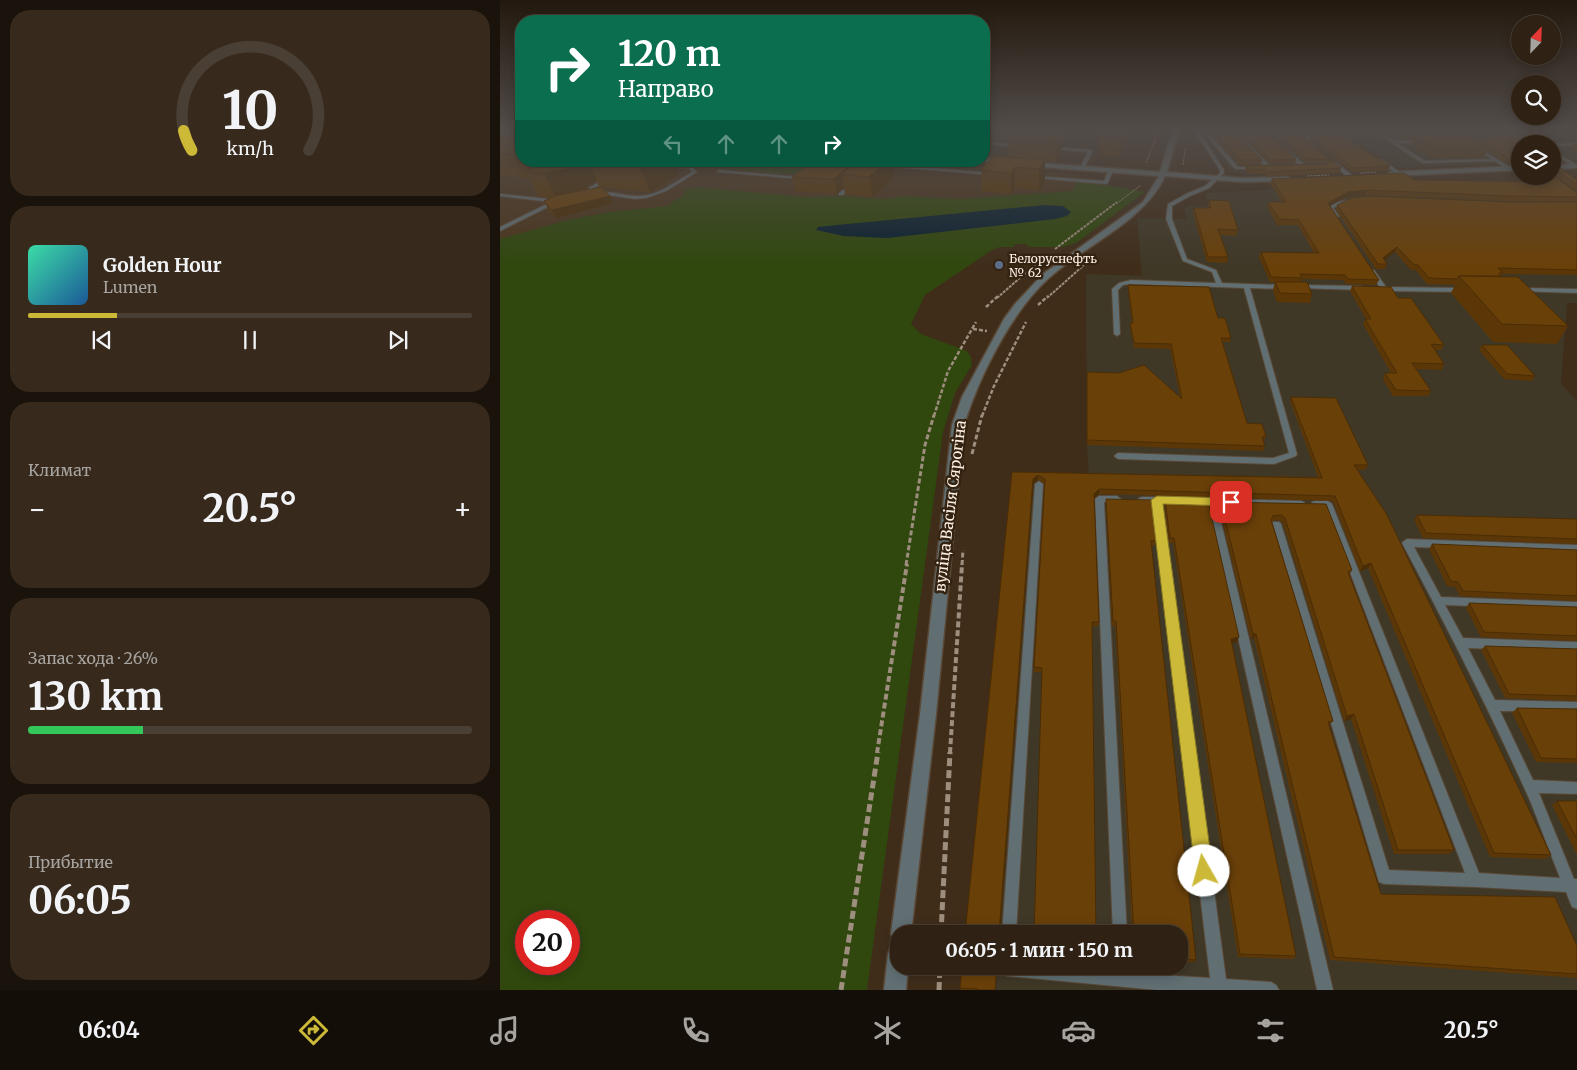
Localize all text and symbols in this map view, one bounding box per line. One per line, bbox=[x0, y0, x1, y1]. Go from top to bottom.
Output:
north arrow bbox=[1511, 15, 1561, 65]
map controls bbox=[1511, 15, 1561, 185]
text: 120 m bbox=[618, 32, 721, 76]
icon: right bbox=[535, 35, 600, 100]
text: Направо bbox=[618, 75, 714, 103]
button: search bbox=[1511, 75, 1561, 125]
text: 10 bbox=[222, 78, 278, 143]
icon: left bbox=[659, 130, 687, 158]
icon: ahead bbox=[712, 130, 740, 158]
icon: ahead bbox=[765, 130, 793, 158]
icon: right bbox=[818, 130, 846, 158]
button: layers bbox=[1511, 135, 1561, 185]
text: km/h bbox=[226, 137, 274, 160]
place label: Белоруснефть № 62 bbox=[1009, 251, 1097, 280]
text: Golden Hour bbox=[103, 253, 222, 277]
marker: Белоруснефть № 62 bbox=[993, 259, 1005, 271]
text: Lumen bbox=[103, 277, 157, 297]
icon: previous bbox=[88, 326, 116, 354]
icon: pause bbox=[236, 326, 264, 354]
icon: next bbox=[384, 326, 412, 354]
street label: вуліца Васіля Сярогіна bbox=[930, 419, 970, 593]
text: Климат bbox=[28, 460, 91, 480]
pin bbox=[1210, 481, 1252, 523]
text: 20.5° bbox=[203, 485, 297, 532]
icon: arrive bbox=[1217, 488, 1245, 516]
text: − bbox=[28, 491, 47, 527]
text: + bbox=[453, 491, 472, 527]
text: Запас хода · 26% bbox=[28, 648, 158, 668]
text: 130 km bbox=[28, 673, 163, 720]
position arrow bbox=[1177, 844, 1229, 896]
text: Прибытие bbox=[28, 852, 113, 872]
text: 06:05 bbox=[28, 877, 132, 924]
speed limit sign: 20 bbox=[515, 910, 580, 975]
text: 06:05 · 1 мин · 150 m bbox=[945, 938, 1133, 962]
icon: directions bbox=[296, 1013, 331, 1048]
icon: music bbox=[487, 1013, 522, 1048]
icon: phone bbox=[678, 1013, 713, 1048]
icon: climate bbox=[870, 1013, 905, 1048]
icon: car bbox=[1061, 1013, 1096, 1048]
icon: filters bbox=[1253, 1013, 1288, 1048]
text: 06:04 bbox=[78, 1016, 139, 1044]
text: 20.5° bbox=[1444, 1016, 1499, 1044]

